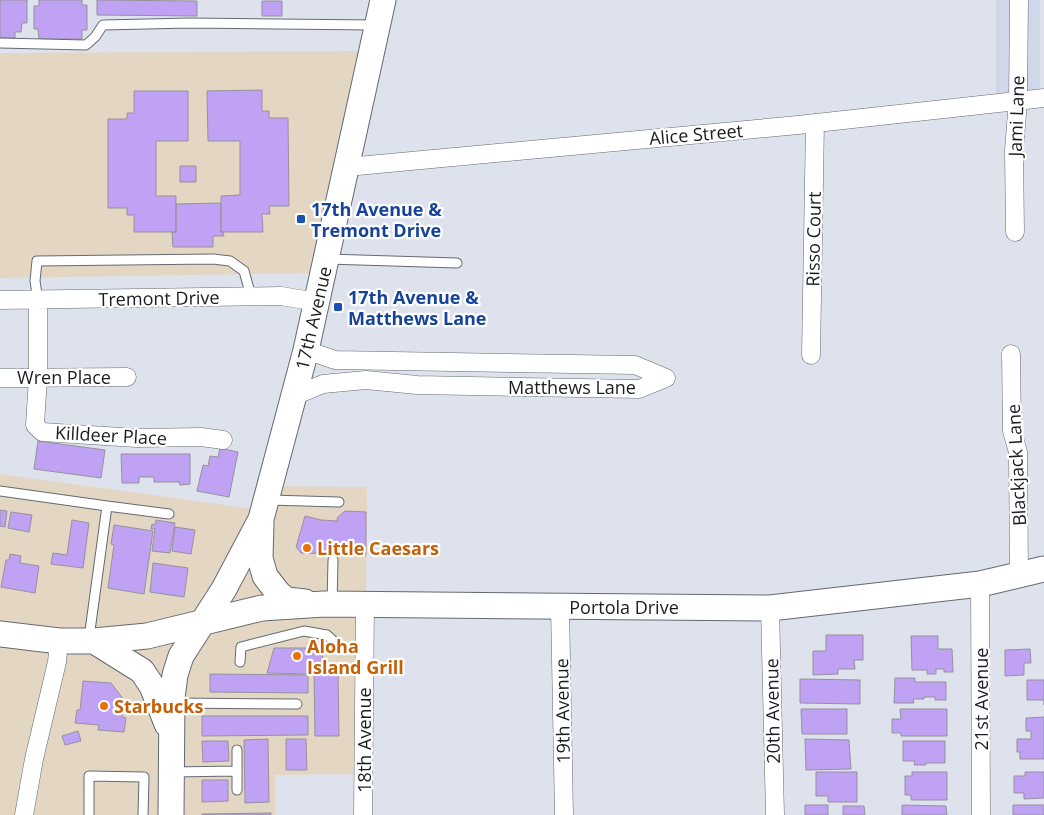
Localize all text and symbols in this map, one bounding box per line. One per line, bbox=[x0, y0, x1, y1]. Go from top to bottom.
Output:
street label: Jami Lane bbox=[1003, 75, 1029, 159]
street label: Alice Street bbox=[648, 118, 744, 150]
street label: Risso Court bbox=[800, 191, 826, 287]
place label: 17th Avenue & Tremont Drive bbox=[311, 197, 442, 242]
marker: 17th Avenue & Tremont Drive bbox=[295, 213, 307, 225]
street label: 17th Avenue bbox=[289, 264, 337, 372]
street label: Tremont Drive bbox=[98, 285, 220, 311]
place label: 17th Avenue & Matthews Lane bbox=[348, 285, 486, 330]
marker: 17th Avenue & Matthews Lane bbox=[332, 301, 344, 313]
street label: Wren Place bbox=[17, 365, 111, 389]
street label: Matthews Lane bbox=[508, 375, 636, 399]
street label: Blackjack Lane bbox=[1001, 403, 1031, 527]
street label: Killdeer Place bbox=[54, 420, 168, 450]
place label: Little Caesars bbox=[317, 536, 439, 560]
marker: Little Caesars bbox=[301, 542, 313, 554]
street label: Portola Drive bbox=[569, 595, 679, 619]
place label: Aloha Island Grill bbox=[307, 634, 404, 679]
street label: 21st Avenue bbox=[969, 648, 993, 750]
marker: Aloha Island Grill bbox=[291, 650, 303, 662]
street label: 19th Avenue bbox=[549, 658, 575, 764]
street label: 20th Avenue bbox=[759, 658, 785, 764]
street label: 18th Avenue bbox=[352, 687, 376, 793]
place label: Starbucks bbox=[114, 694, 203, 718]
marker: Starbucks bbox=[98, 700, 110, 712]

